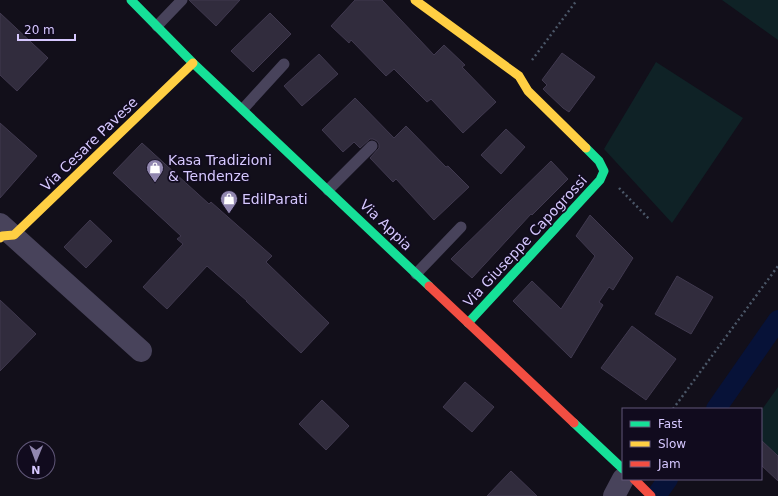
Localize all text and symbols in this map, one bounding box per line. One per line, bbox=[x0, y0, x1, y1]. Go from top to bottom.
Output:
scale bar bbox=[18, 16, 75, 42]
text: 20 m bbox=[24, 23, 55, 37]
street label: Via Cesare Pavese bbox=[37, 94, 141, 194]
place label: Kasa Tradizioni & Tendenze bbox=[168, 152, 272, 184]
shop icon: Kasa Tradizioni & Tendenze bbox=[145, 158, 165, 183]
street label: Via Giuseppe Capogrossi bbox=[460, 172, 590, 310]
shop icon: EdilParati bbox=[219, 189, 239, 214]
place label: EdilParati bbox=[242, 191, 308, 207]
street label: Via Appia bbox=[357, 196, 415, 254]
legend bbox=[622, 408, 762, 480]
text: Fast bbox=[658, 417, 682, 431]
text: Slow bbox=[658, 437, 686, 451]
north arrow bbox=[16, 440, 56, 480]
text: Jam bbox=[657, 457, 681, 471]
text: N bbox=[31, 463, 41, 476]

